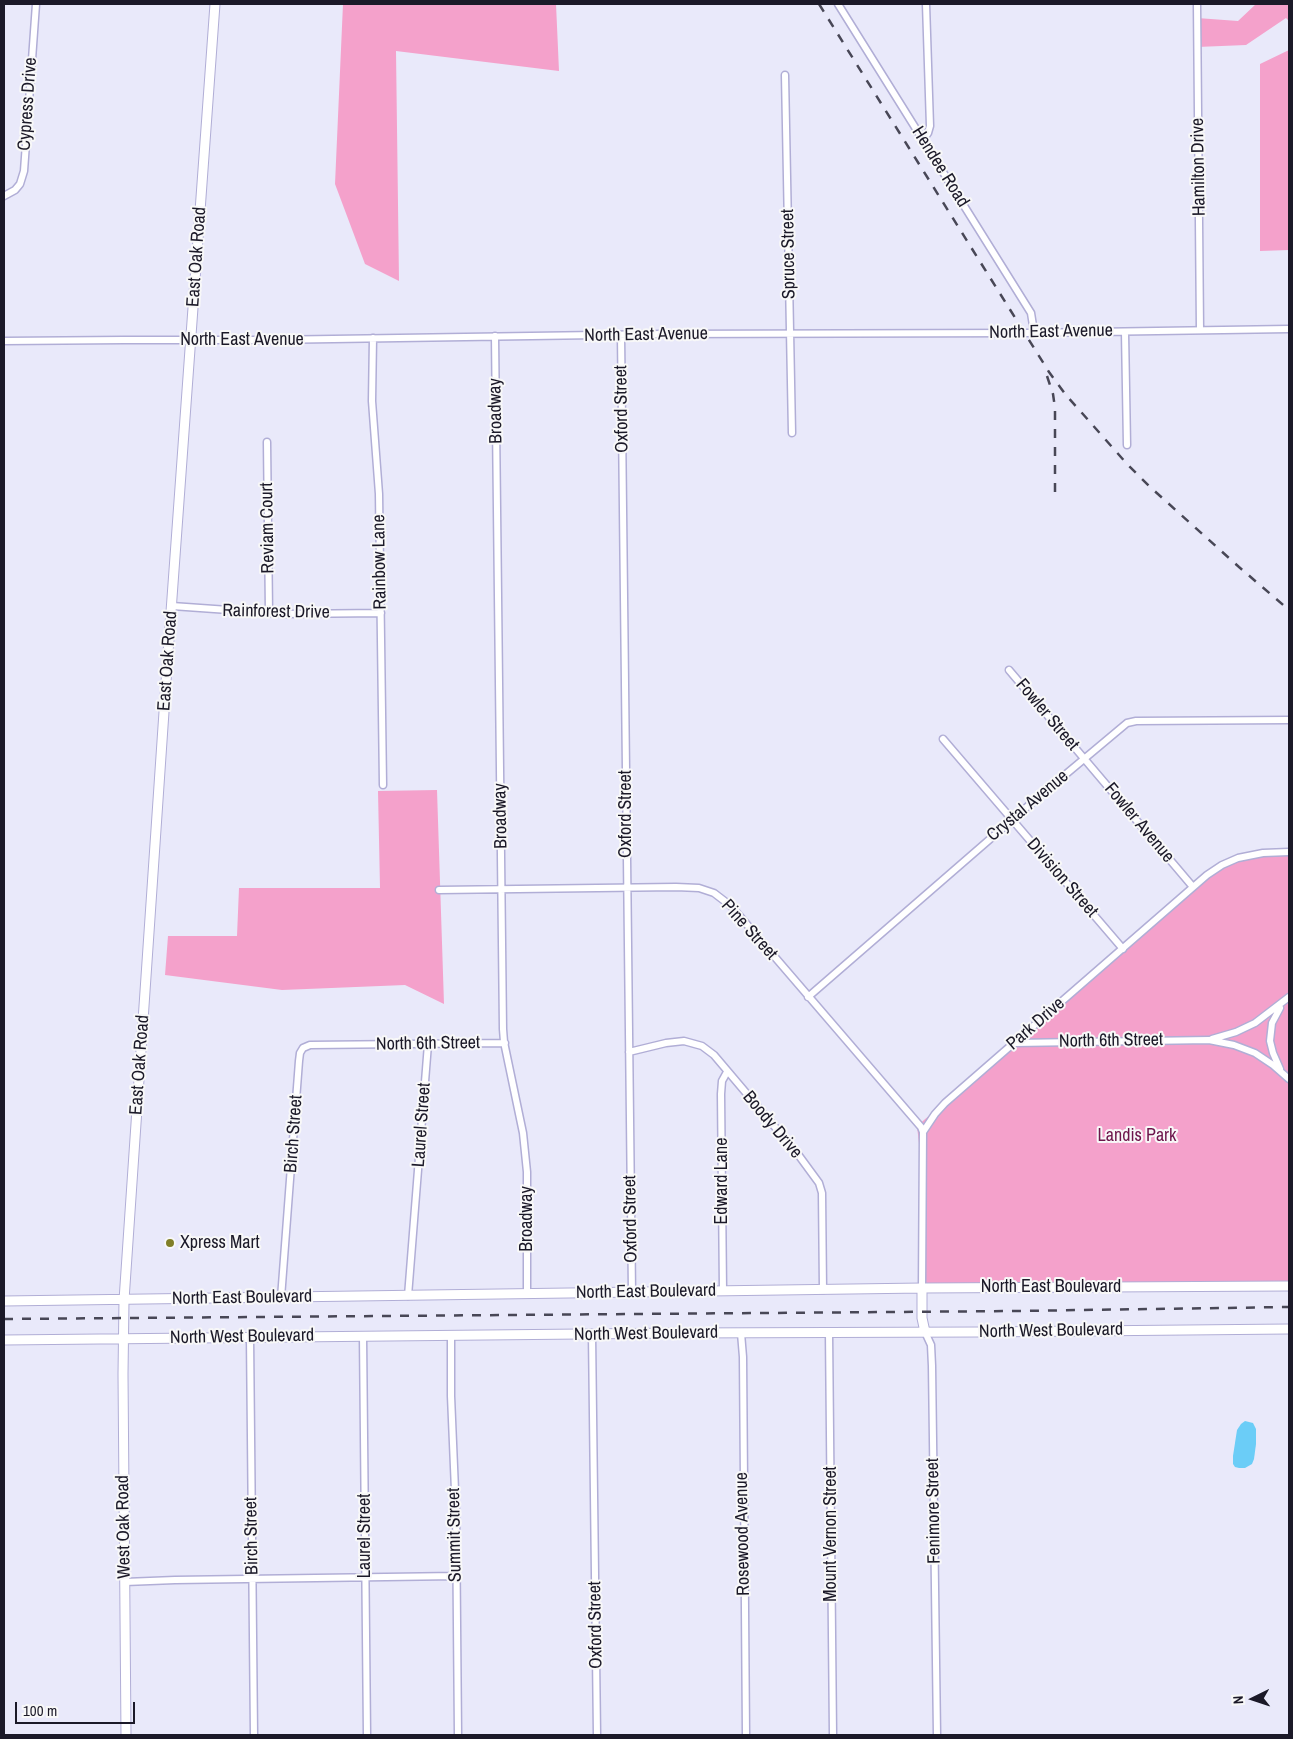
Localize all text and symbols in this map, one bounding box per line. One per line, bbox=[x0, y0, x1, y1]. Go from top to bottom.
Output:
street label: Cypress Drive bbox=[14, 57, 42, 151]
street label: Hamilton Drive bbox=[1187, 118, 1211, 216]
street label: Hendee Road bbox=[907, 123, 973, 211]
street label: East Oak Road bbox=[183, 206, 211, 308]
street label: Spruce Street bbox=[777, 209, 801, 299]
street label: North East Avenue bbox=[989, 320, 1113, 344]
street label: North East Avenue bbox=[584, 323, 708, 347]
street label: North East Avenue bbox=[180, 329, 304, 351]
street label: Oxford Street bbox=[610, 365, 634, 453]
street label: Broadway bbox=[485, 378, 507, 444]
street label: Reviam Court bbox=[256, 482, 280, 574]
street label: Rainbow Lane bbox=[368, 514, 392, 610]
street label: Rainforest Drive bbox=[222, 600, 330, 624]
street label: East Oak Road bbox=[154, 610, 182, 712]
street label: Fowler Street bbox=[1011, 675, 1083, 755]
street label: Crystal Avenue bbox=[983, 766, 1073, 846]
street label: Oxford Street bbox=[615, 770, 637, 858]
street label: Fowler Avenue bbox=[1099, 779, 1179, 867]
street label: Broadway bbox=[490, 783, 512, 849]
street label: Division Street bbox=[1022, 834, 1102, 922]
street label: Pine Street bbox=[716, 895, 782, 965]
street label: Park Drive bbox=[1003, 993, 1069, 1055]
street label: East Oak Road bbox=[126, 1014, 154, 1116]
street label: North 6th Street bbox=[1059, 1029, 1163, 1053]
street label: North 6th Street bbox=[376, 1032, 480, 1056]
street label: Laurel Street bbox=[408, 1082, 436, 1168]
street label: Boody Drive bbox=[738, 1087, 806, 1163]
street label: Birch Street bbox=[281, 1094, 307, 1174]
park label: Landis Park bbox=[1098, 1125, 1176, 1147]
street label: Edward Lane bbox=[711, 1138, 733, 1224]
street label: Oxford Street bbox=[619, 1175, 643, 1263]
street label: Broadway bbox=[516, 1186, 538, 1252]
place label: Xpress Mart bbox=[180, 1232, 260, 1254]
marker: Xpress Mart bbox=[164, 1237, 176, 1249]
street label: North East Boulevard bbox=[981, 1276, 1121, 1298]
street label: North East Boulevard bbox=[576, 1280, 716, 1304]
street label: North East Boulevard bbox=[172, 1286, 312, 1310]
street label: North West Boulevard bbox=[979, 1319, 1123, 1343]
street label: North West Boulevard bbox=[574, 1322, 718, 1346]
street label: North West Boulevard bbox=[170, 1325, 314, 1349]
street label: Fenimore Street bbox=[922, 1458, 946, 1564]
street label: Mount Vernon Street bbox=[820, 1466, 842, 1602]
street label: Rosewood Avenue bbox=[731, 1472, 755, 1596]
street label: West Oak Road bbox=[112, 1475, 136, 1579]
street label: Summit Street bbox=[443, 1488, 467, 1582]
street label: Laurel Street bbox=[354, 1494, 376, 1578]
street label: Birch Street bbox=[241, 1497, 263, 1575]
street label: Oxford Street bbox=[584, 1581, 608, 1669]
north arrow bbox=[1228, 1674, 1278, 1724]
scale bar bbox=[18, 1692, 138, 1724]
text: N bbox=[1229, 1695, 1247, 1705]
text: 100 m bbox=[23, 1700, 57, 1721]

